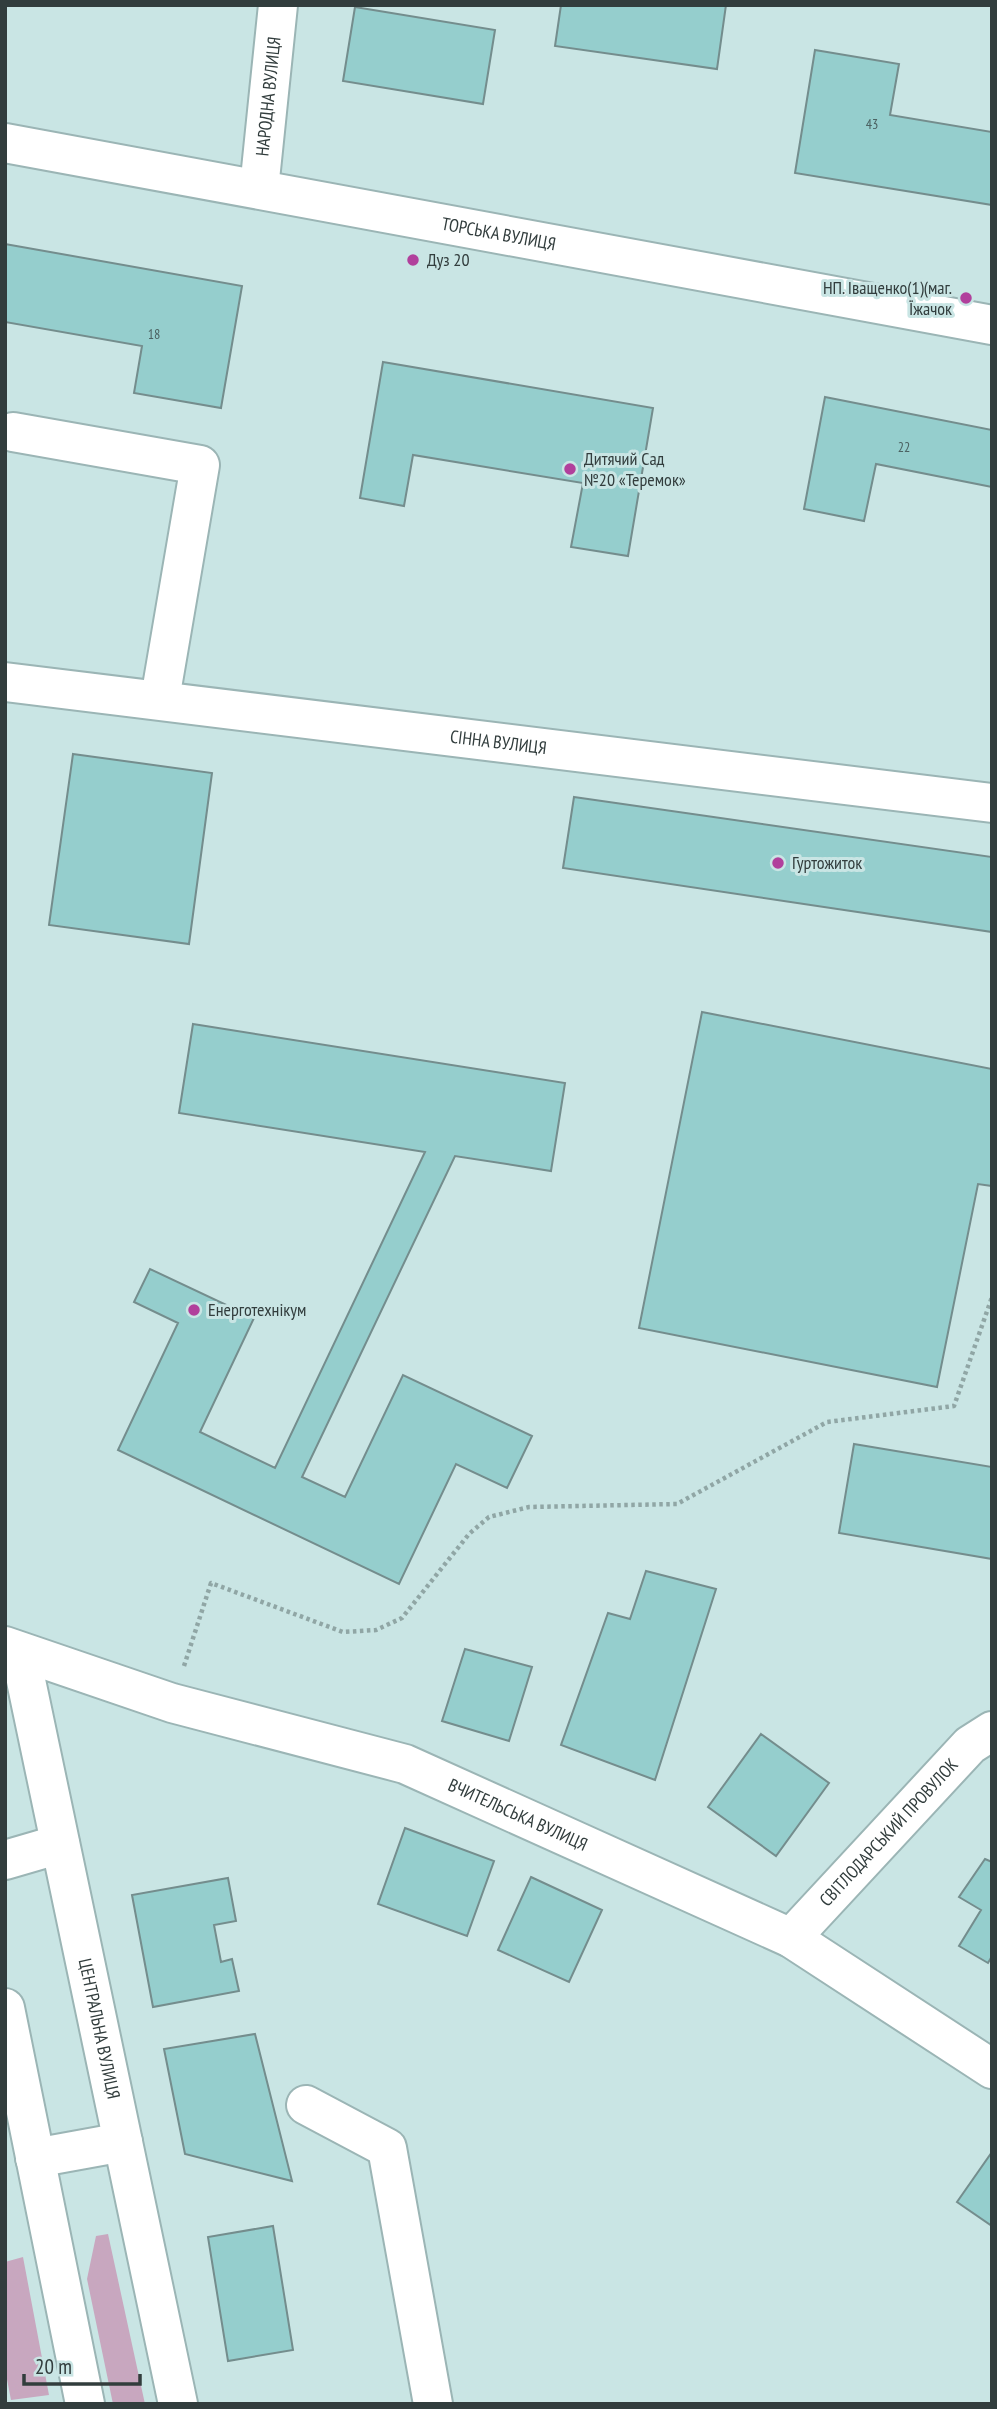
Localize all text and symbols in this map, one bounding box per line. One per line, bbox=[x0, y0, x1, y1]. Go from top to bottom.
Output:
street label: НАРОДНА ВУЛИЦЯ bbox=[250, 36, 286, 157]
house number: 43 bbox=[866, 115, 878, 133]
street label: ТОРСЬКА ВУЛИЦЯ bbox=[440, 212, 558, 255]
place label: Дуз 20 bbox=[427, 248, 469, 271]
marker: Дуз 20 bbox=[405, 252, 421, 268]
place label: НП. Іващенко(1)(маг. Їжачок bbox=[823, 276, 952, 320]
marker: НП. Іващенко(1)(маг. Їжачок bbox=[958, 290, 974, 306]
house number: 18 bbox=[148, 325, 160, 343]
house number: 22 bbox=[898, 438, 910, 456]
place label: Дитячий Сад №20 «Теремок» bbox=[584, 447, 686, 491]
marker: Дитячий Сад №20 «Теремок» bbox=[562, 461, 578, 477]
street label: СІННА ВУЛИЦЯ bbox=[449, 725, 548, 759]
place label: Гуртожиток bbox=[792, 851, 862, 874]
marker: Гуртожиток bbox=[770, 855, 786, 871]
place label: Енерготехнікум bbox=[208, 1298, 306, 1321]
marker: Енерготехнікум bbox=[186, 1302, 202, 1318]
street label: СВІТЛОДАРСЬКИЙ ПРОВУЛОК bbox=[814, 1753, 963, 1911]
street label: ВЧИТЕЛЬСЬКА ВУЛИЦЯ bbox=[445, 1773, 591, 1856]
street label: ЦЕНТРАЛЬНА ВУЛИЦЯ bbox=[74, 1956, 126, 2101]
scale bar bbox=[24, 2342, 140, 2386]
text: 20 m bbox=[35, 2353, 72, 2380]

